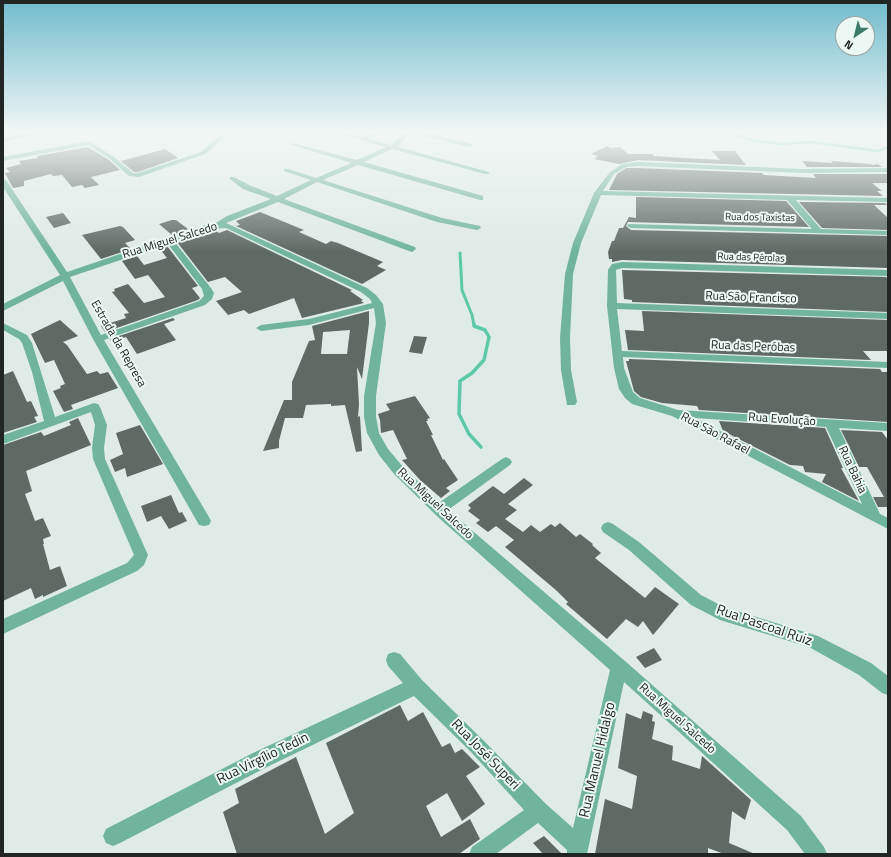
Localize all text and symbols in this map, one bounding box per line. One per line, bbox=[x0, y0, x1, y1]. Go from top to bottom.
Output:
north arrow bbox=[835, 16, 875, 56]
text: N bbox=[841, 36, 856, 54]
street label: Rua dos Taxistas bbox=[725, 211, 795, 225]
street label: Rua Miguel Salcedo bbox=[121, 220, 219, 262]
street label: Rua das Pérolas bbox=[717, 251, 785, 265]
street label: Rua São Francisco bbox=[705, 289, 797, 307]
street label: Estrada da Represa bbox=[87, 298, 149, 390]
street label: Rua das Peróbas bbox=[711, 338, 795, 356]
street label: Rua São Rafael bbox=[678, 410, 752, 458]
street label: Rua Evolução bbox=[748, 410, 816, 430]
street label: Rua Bahia bbox=[835, 444, 869, 496]
street label: Rua Miguel Salcedo bbox=[394, 465, 476, 543]
street label: Rua Pascoal Ruiz bbox=[714, 602, 814, 650]
street label: Rua Miguel Salcedo bbox=[636, 681, 718, 757]
street label: Rua Manuel Hidalgo bbox=[577, 701, 619, 819]
street label: Rua José Superi bbox=[447, 716, 523, 794]
street label: Rua Virgílio Tedin bbox=[214, 729, 312, 789]

